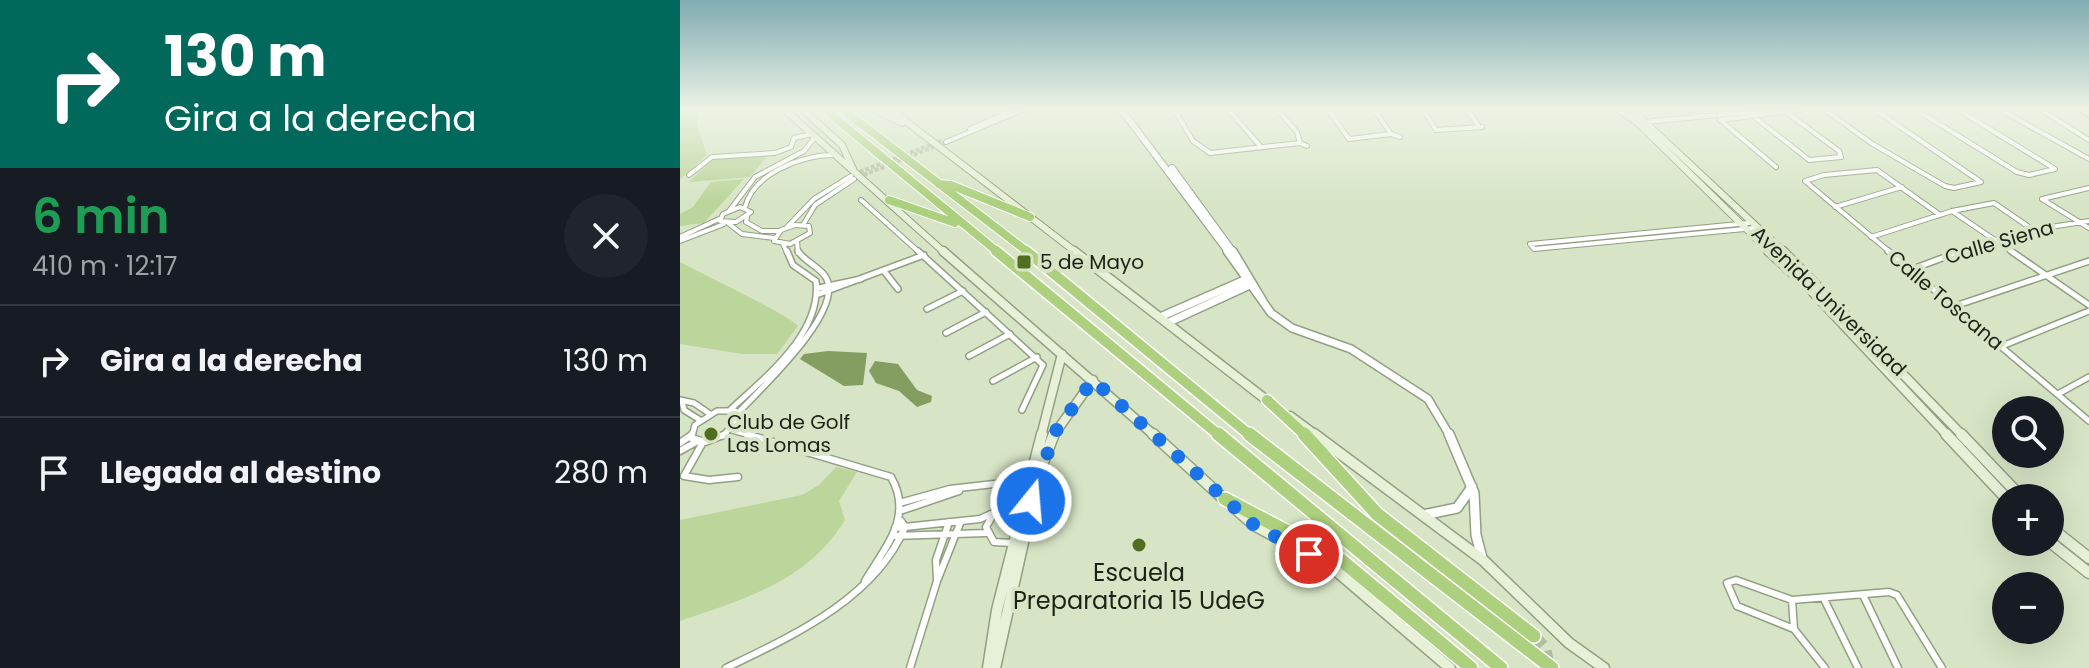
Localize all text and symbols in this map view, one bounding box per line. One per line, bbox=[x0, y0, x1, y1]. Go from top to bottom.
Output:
text: 130 m bbox=[164, 17, 327, 96]
icon: right bbox=[32, 32, 136, 136]
text: Gira a la derecha bbox=[164, 93, 477, 144]
text: 6 min bbox=[32, 183, 170, 250]
button: close bbox=[564, 194, 648, 278]
street label: Calle Siena bbox=[1941, 213, 2057, 271]
street label: Avenida Universidad bbox=[1745, 220, 1913, 382]
street label: Calle Toscana bbox=[1882, 243, 2010, 357]
text: 410 m · 12:17 bbox=[32, 248, 177, 284]
place label: 5 de Mayo bbox=[1040, 248, 1144, 276]
marker: 5 de Mayo bbox=[1015, 253, 1033, 271]
icon: right bbox=[32, 339, 76, 383]
text: Gira a la derecha bbox=[100, 339, 363, 382]
text: 130 m bbox=[563, 339, 648, 382]
map controls bbox=[1992, 396, 2064, 644]
button: search bbox=[1992, 396, 2064, 468]
place label: Club de Golf Las Lomas bbox=[727, 408, 850, 459]
marker: Club de Golf Las Lomas bbox=[702, 425, 720, 443]
icon: arrive bbox=[32, 451, 76, 495]
text: Llegada al destino bbox=[100, 451, 381, 494]
text: 280 m bbox=[554, 451, 648, 494]
position arrow bbox=[989, 459, 1073, 543]
button: + bbox=[1992, 484, 2064, 556]
pin bbox=[1275, 520, 1343, 588]
icon: arrive bbox=[1287, 532, 1331, 576]
marker: Escuela Preparatoria 15 UdeG bbox=[1130, 536, 1148, 554]
place label: Escuela Preparatoria 15 UdeG bbox=[1013, 556, 1265, 617]
button: − bbox=[1992, 572, 2064, 644]

